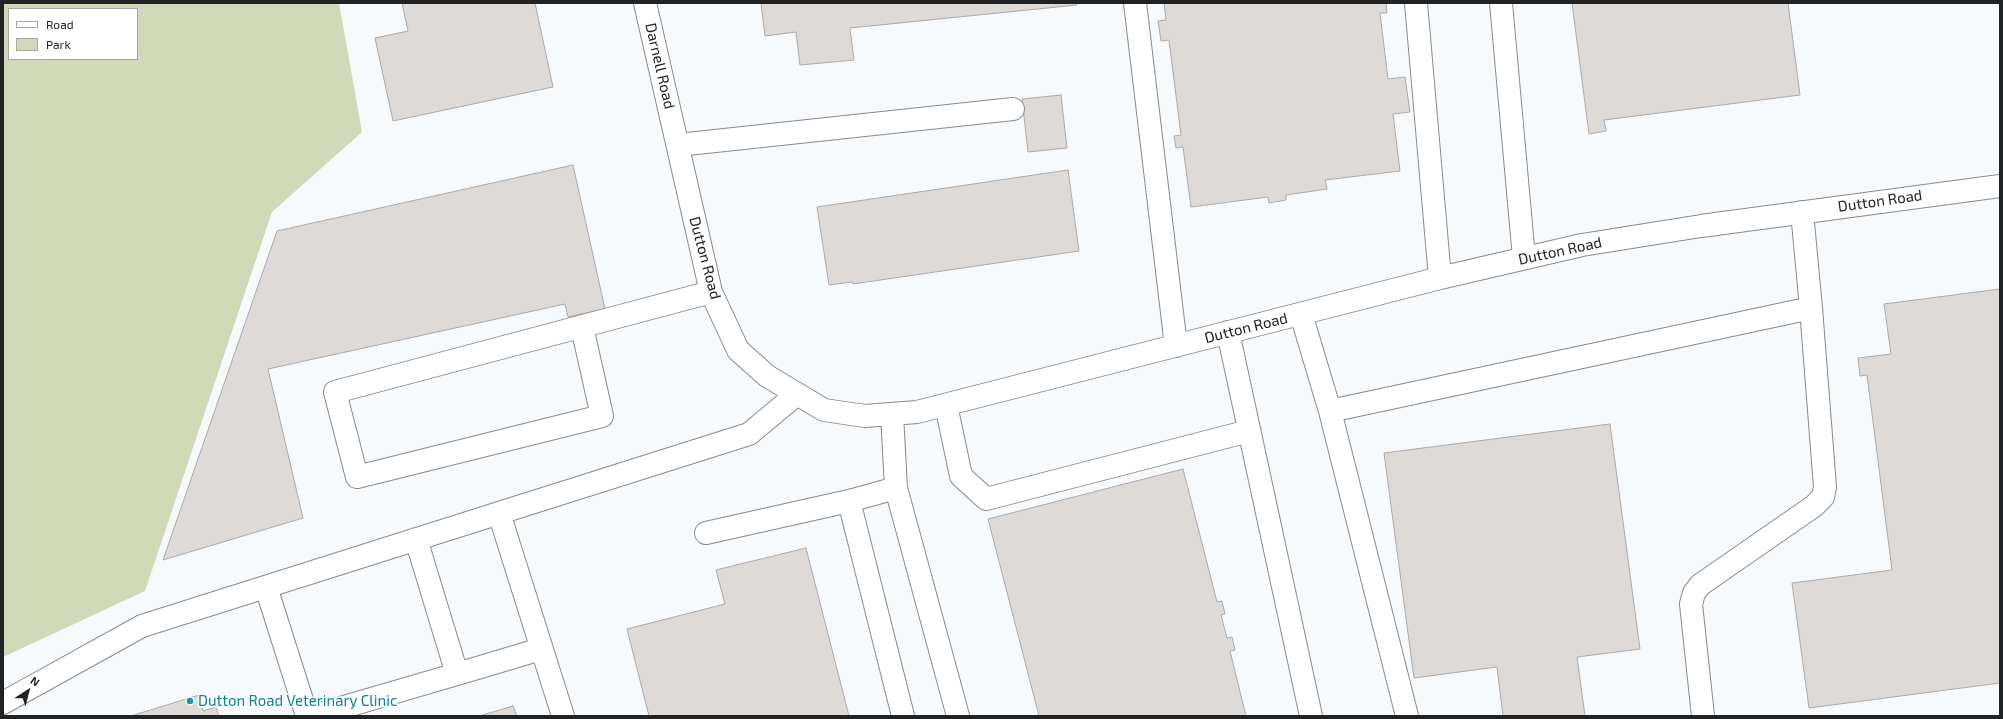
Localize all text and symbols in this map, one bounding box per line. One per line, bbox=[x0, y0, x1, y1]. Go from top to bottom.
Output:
legend bbox=[8, 8, 138, 60]
text: Road bbox=[46, 17, 74, 31]
street label: Darnell Road bbox=[641, 21, 679, 111]
text: Park bbox=[46, 37, 71, 51]
street label: Dutton Road bbox=[1837, 186, 1923, 216]
street label: Dutton Road bbox=[685, 215, 725, 301]
street label: Dutton Road bbox=[1517, 233, 1603, 269]
street label: Dutton Road bbox=[1203, 309, 1289, 347]
north arrow bbox=[8, 671, 48, 711]
text: N bbox=[28, 673, 42, 688]
place label: Dutton Road Veterinary Clinic bbox=[198, 692, 397, 710]
marker: Dutton Road Veterinary Clinic bbox=[185, 696, 195, 706]

